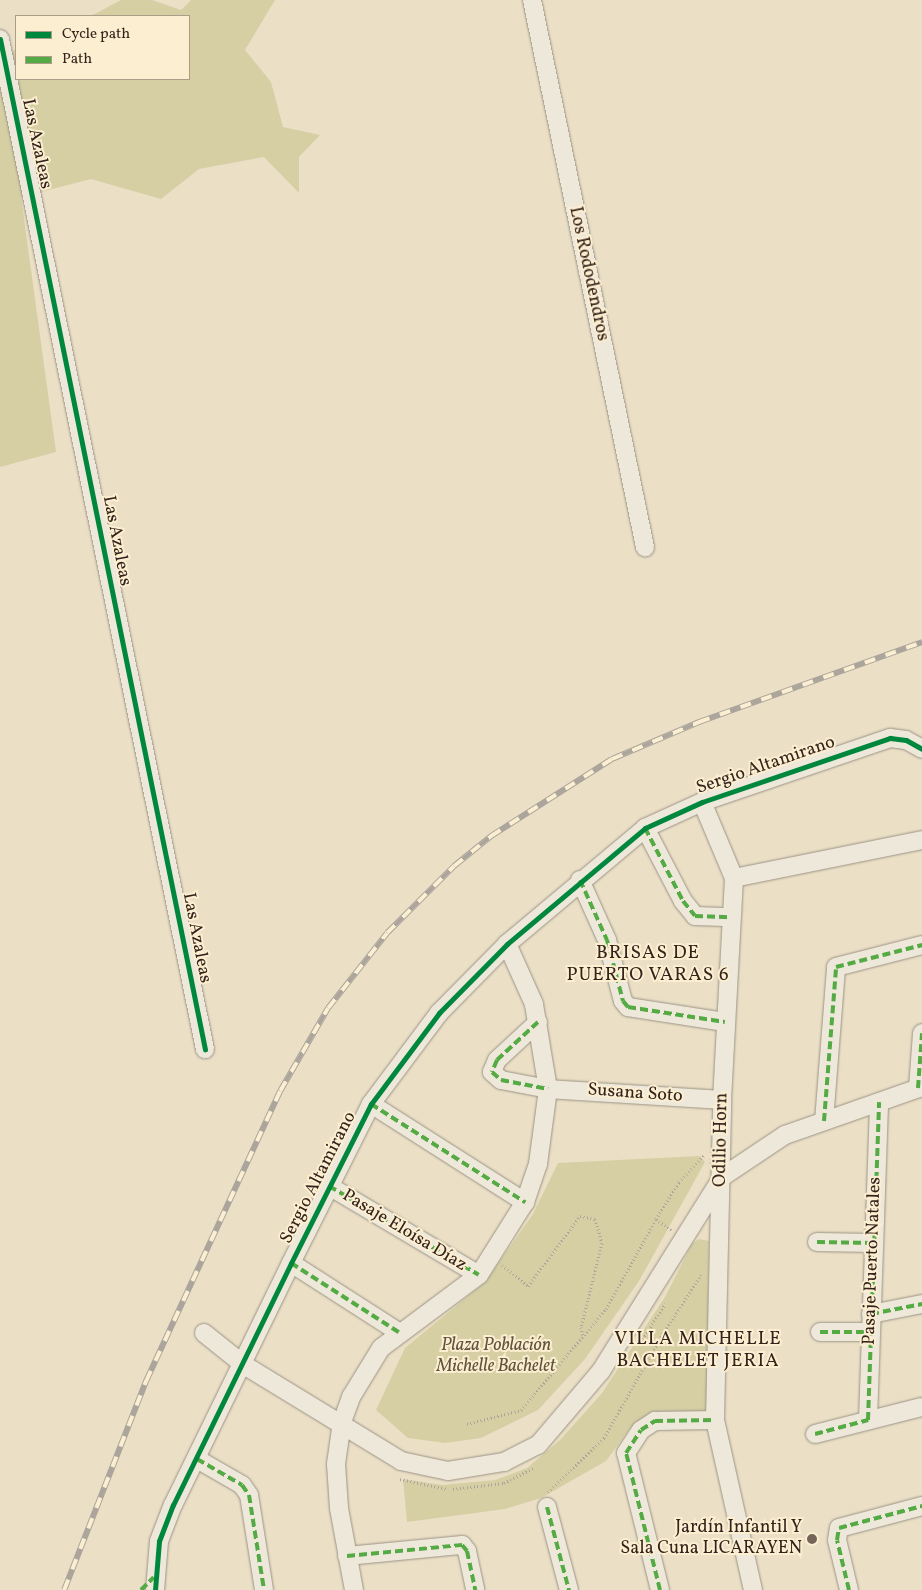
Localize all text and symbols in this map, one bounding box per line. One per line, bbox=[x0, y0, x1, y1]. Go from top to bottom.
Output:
legend bbox=[15, 15, 190, 80]
text: Cycle path bbox=[62, 24, 130, 45]
text: Path bbox=[62, 49, 92, 70]
street label: Las Azaleas bbox=[16, 97, 56, 191]
street label: Los Rododendros bbox=[563, 205, 613, 343]
street label: Las Azaleas bbox=[97, 494, 135, 588]
street label: Sergio Altamirano bbox=[694, 732, 838, 800]
street label: Las Azaleas bbox=[177, 891, 215, 985]
district label: BRISAS DE PUERTO VARAS 6 bbox=[564, 943, 732, 987]
street label: Susana Soto bbox=[587, 1080, 683, 1108]
street label: Odilio Horn bbox=[710, 1093, 734, 1187]
street label: Sergio Altamirano bbox=[276, 1108, 362, 1248]
street label: Pasaje Puerto Natales bbox=[859, 1177, 887, 1345]
street label: Pasaje Eloísa Díaz bbox=[338, 1185, 470, 1277]
district label: VILLA MICHELLE BACHELET JERIA bbox=[613, 1329, 783, 1373]
park label: Plaza Población Michelle Bachelet bbox=[436, 1336, 556, 1378]
place label: Jardín Infantil Y Sala Cuna LICARAYEN bbox=[620, 1518, 802, 1560]
marker: Jardín Infantil Y Sala Cuna LICARAYEN bbox=[806, 1533, 818, 1545]

